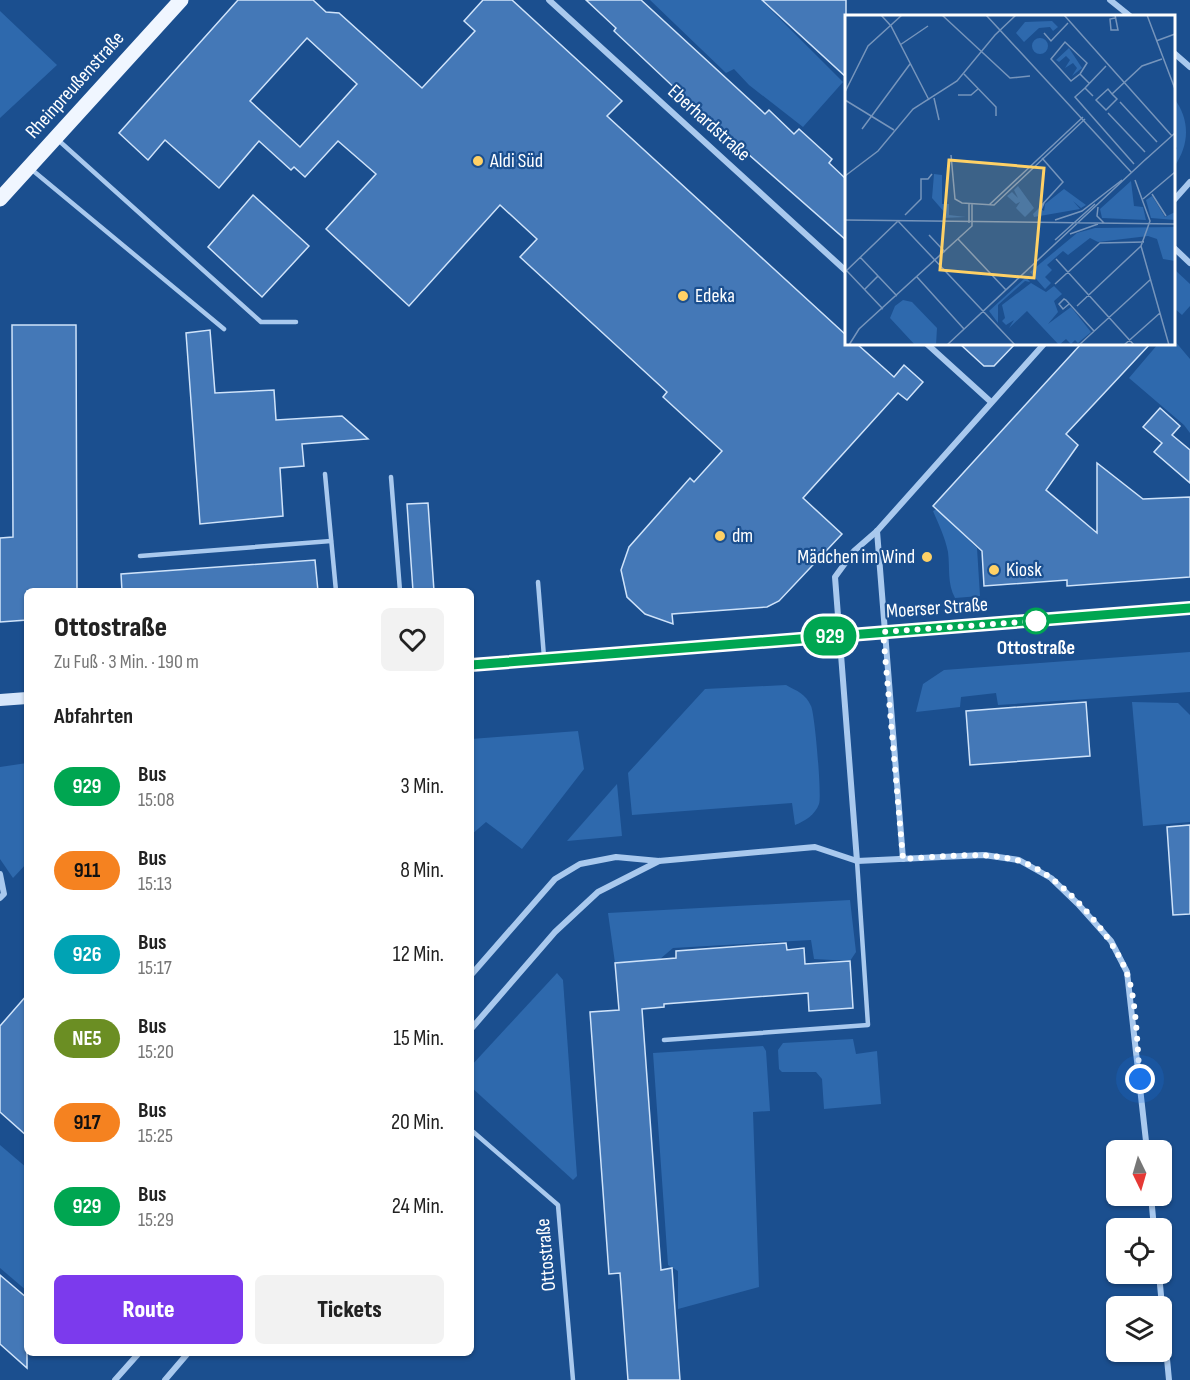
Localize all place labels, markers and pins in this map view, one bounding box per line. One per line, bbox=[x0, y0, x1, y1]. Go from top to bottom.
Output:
place label: Aldi Süd bbox=[489, 149, 543, 173]
marker: Aldi Süd bbox=[471, 154, 485, 168]
place label: Edeka bbox=[695, 284, 735, 308]
marker: Edeka bbox=[676, 289, 690, 303]
place label: dm bbox=[732, 524, 753, 548]
marker: dm bbox=[713, 529, 727, 543]
place label: Mädchen im Wind bbox=[797, 545, 915, 569]
marker: Mädchen im Wind bbox=[920, 550, 934, 564]
place label: Kiosk bbox=[1006, 558, 1042, 582]
marker: Kiosk bbox=[987, 563, 1001, 577]
marker: Ottostraße bbox=[1023, 608, 1049, 634]
place label: Ottostraße bbox=[997, 636, 1075, 660]

